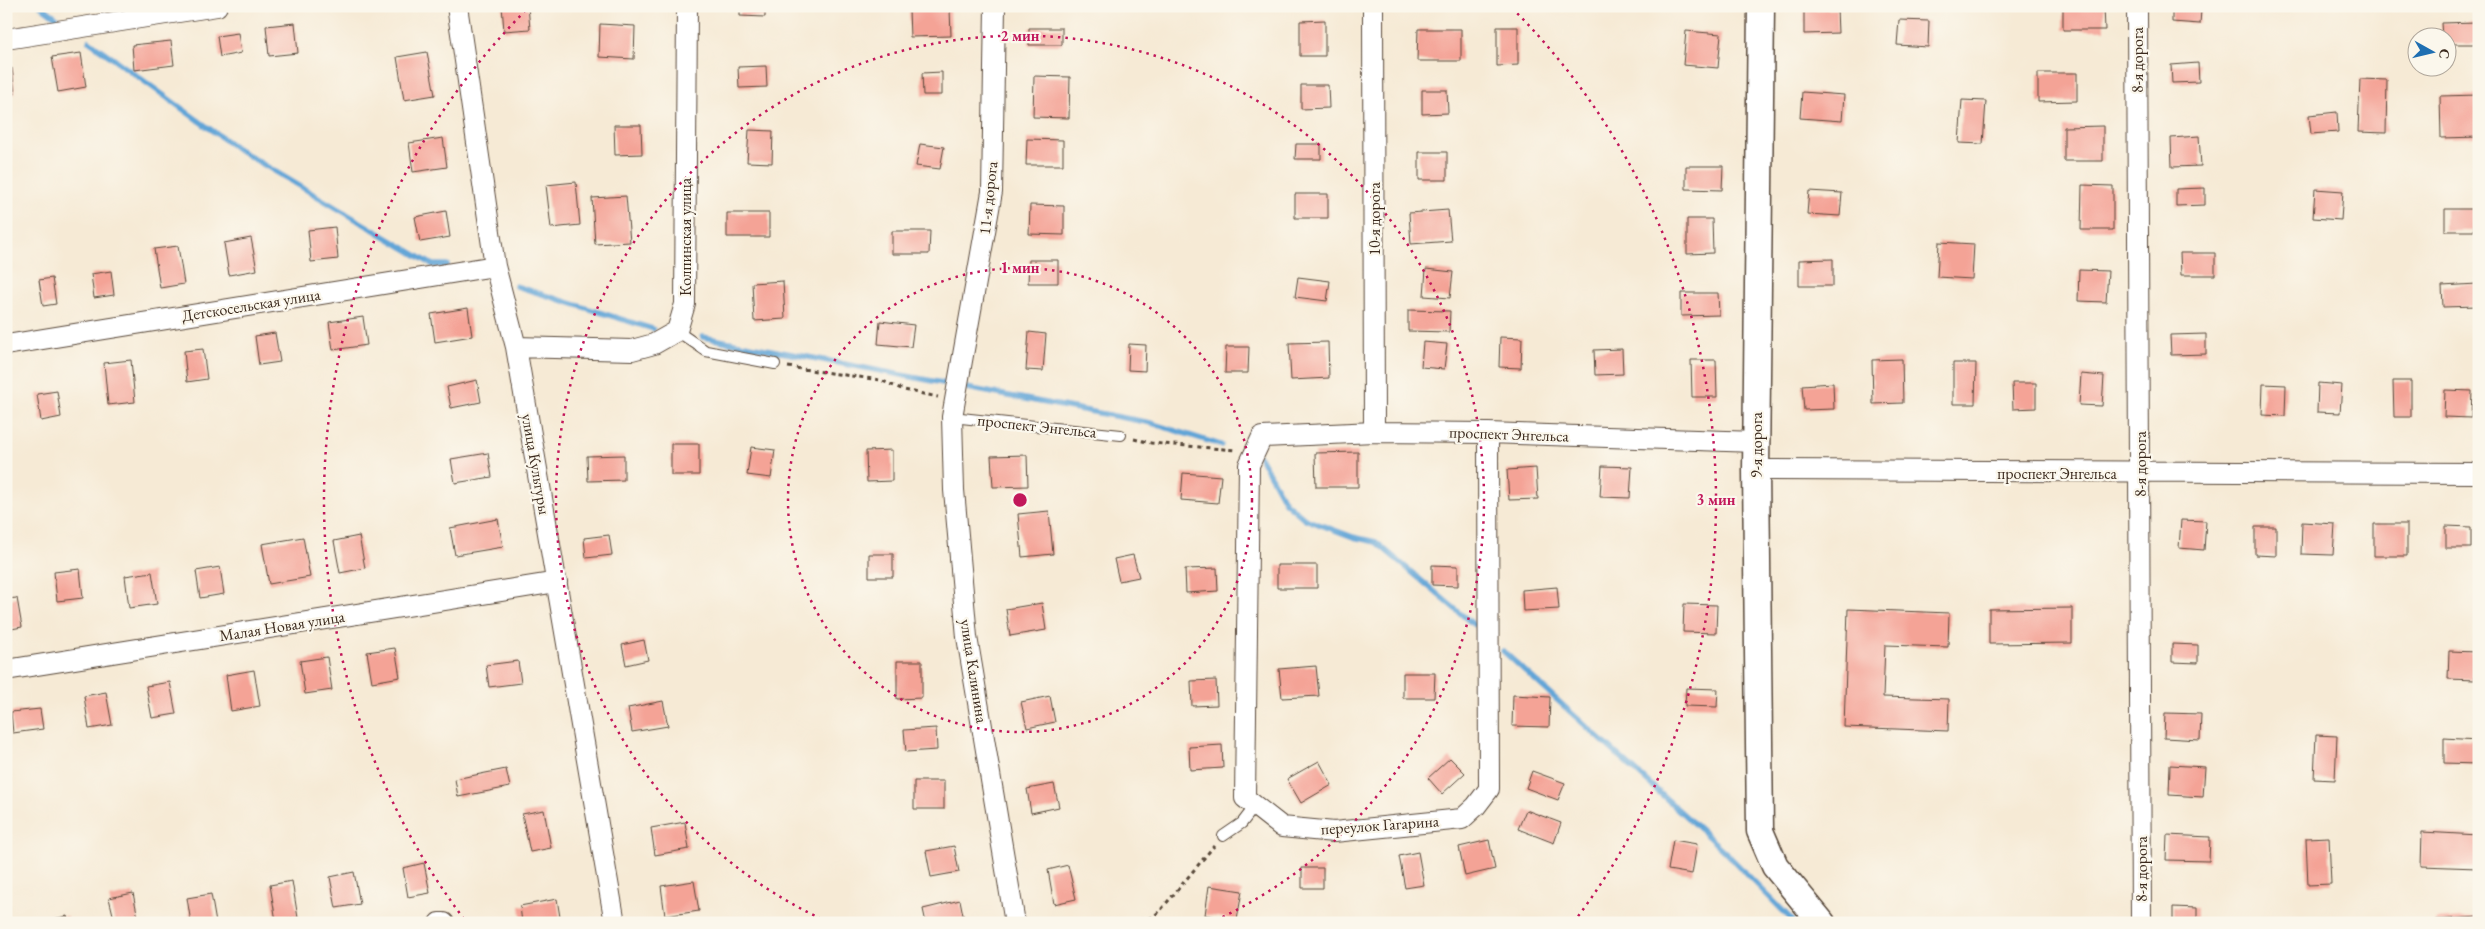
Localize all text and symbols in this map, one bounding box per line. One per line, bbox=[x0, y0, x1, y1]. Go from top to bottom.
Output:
text: 2 мин bbox=[1000, 26, 1040, 45]
street label: 8-я дорога bbox=[2127, 26, 2148, 93]
north arrow bbox=[2408, 28, 2458, 78]
text: С bbox=[2435, 48, 2454, 60]
street label: 11-я дорога bbox=[974, 160, 1002, 236]
street label: Колпинская улица bbox=[675, 177, 696, 296]
street label: 10-я дорога bbox=[1364, 182, 1385, 256]
text: 1 мин bbox=[1000, 258, 1040, 277]
street label: Детскосельская улица bbox=[180, 284, 322, 326]
street label: проспект Энгельса bbox=[976, 409, 1098, 443]
street label: 9-я дорога bbox=[1746, 411, 1767, 478]
street label: улица Культуры bbox=[517, 412, 555, 516]
street label: проспект Энгельса bbox=[1449, 421, 1570, 447]
street label: 8-я дорога bbox=[2130, 430, 2151, 497]
street label: проспект Энгельса bbox=[1997, 463, 2117, 484]
text: 3 мин bbox=[1696, 490, 1736, 509]
centre of rings bbox=[1011, 491, 1029, 509]
street label: Малая Новая улица bbox=[218, 606, 347, 646]
street label: улица Калинина bbox=[955, 617, 993, 725]
street label: переулок Гагарина bbox=[1320, 810, 1440, 840]
street label: 8-я дорога bbox=[2131, 835, 2152, 902]

